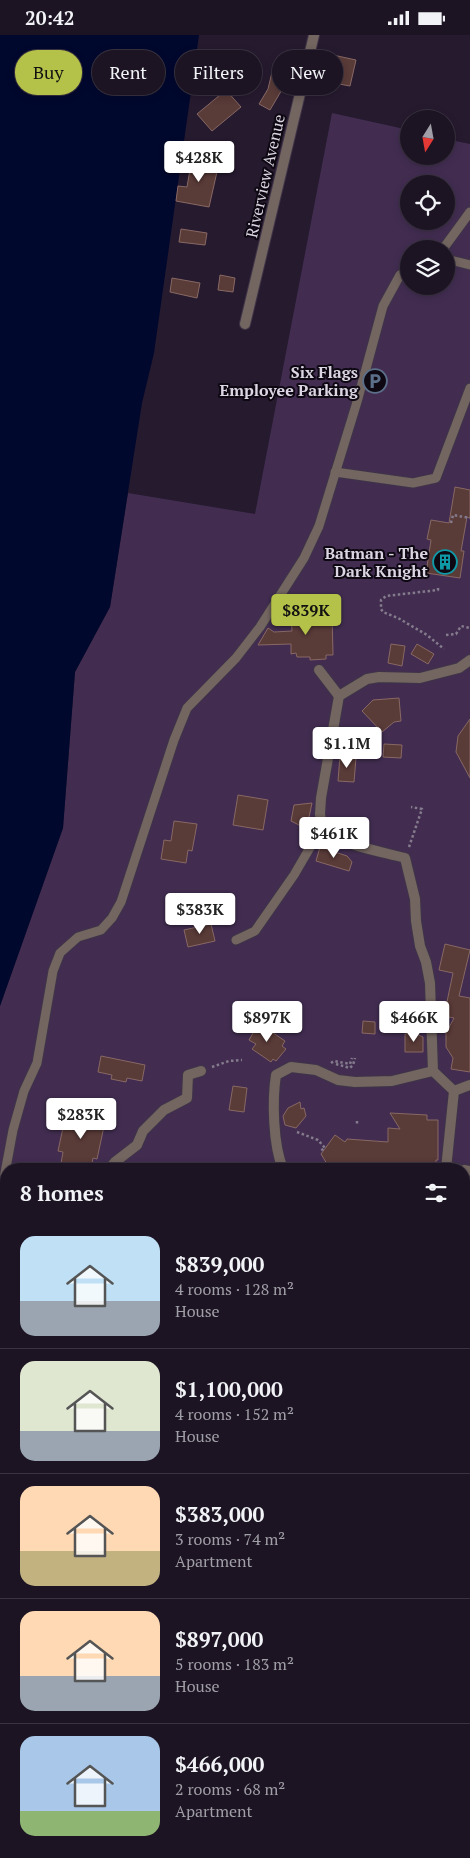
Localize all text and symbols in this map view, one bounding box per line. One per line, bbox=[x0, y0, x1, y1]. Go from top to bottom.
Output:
text: 20:42 bbox=[25, 5, 74, 30]
chip: Buy bbox=[15, 50, 82, 95]
chip: Rent bbox=[92, 50, 165, 95]
chip: Filters bbox=[175, 50, 262, 95]
chip: New bbox=[272, 50, 343, 95]
north arrow bbox=[400, 110, 455, 165]
map controls bbox=[400, 110, 455, 295]
street label: Riverview Avenue bbox=[240, 112, 290, 240]
pin: $428K bbox=[164, 141, 234, 183]
text: $428K bbox=[175, 146, 223, 168]
button: locate bbox=[400, 175, 455, 230]
button: layers bbox=[400, 240, 455, 295]
place label: Six Flags Employee Parking bbox=[220, 361, 359, 401]
parking icon: Six Flags Employee Parking bbox=[362, 368, 388, 394]
place label: Batman - The Dark Knight bbox=[325, 542, 429, 582]
building icon: Batman - The Dark Knight bbox=[432, 549, 458, 575]
pin: $839K bbox=[271, 593, 341, 636]
text: $839K bbox=[282, 599, 330, 621]
pin: $1.1M bbox=[312, 727, 382, 769]
text: $1.1M bbox=[324, 732, 370, 754]
pin: $461K bbox=[299, 817, 369, 859]
text: $461K bbox=[310, 822, 358, 844]
pin: $383K bbox=[165, 893, 235, 935]
text: $383K bbox=[176, 898, 224, 920]
pin: $897K bbox=[232, 1001, 302, 1043]
pin: $466K bbox=[379, 1001, 449, 1043]
text: $897K bbox=[243, 1006, 291, 1028]
text: $466K bbox=[390, 1006, 438, 1028]
pin: $283K bbox=[46, 1097, 116, 1140]
text: $283K bbox=[57, 1103, 105, 1125]
text: 8 homes bbox=[20, 1179, 104, 1207]
icon: filters bbox=[422, 1179, 450, 1207]
text: $839,000 bbox=[175, 1250, 264, 1278]
icon: home bbox=[60, 1256, 120, 1316]
text: 4 rooms · 128 m² bbox=[175, 1278, 294, 1300]
text: House bbox=[175, 1300, 220, 1322]
text: $1,100,000 bbox=[175, 1375, 283, 1403]
icon: home bbox=[60, 1381, 120, 1441]
text: 4 rooms · 152 m² bbox=[175, 1403, 294, 1425]
text: House bbox=[175, 1425, 220, 1447]
text: $383,000 bbox=[175, 1500, 264, 1528]
icon: home bbox=[60, 1506, 120, 1566]
text: 3 rooms · 74 m² bbox=[175, 1528, 285, 1550]
text: Apartment bbox=[175, 1550, 252, 1572]
text: $897,000 bbox=[175, 1625, 263, 1653]
icon: home bbox=[60, 1631, 120, 1691]
text: 5 rooms · 183 m² bbox=[175, 1653, 294, 1675]
text: House bbox=[175, 1675, 220, 1697]
text: $466,000 bbox=[175, 1750, 264, 1778]
icon: home bbox=[60, 1756, 120, 1816]
text: 2 rooms · 68 m² bbox=[175, 1778, 285, 1800]
text: Apartment bbox=[175, 1800, 252, 1822]

